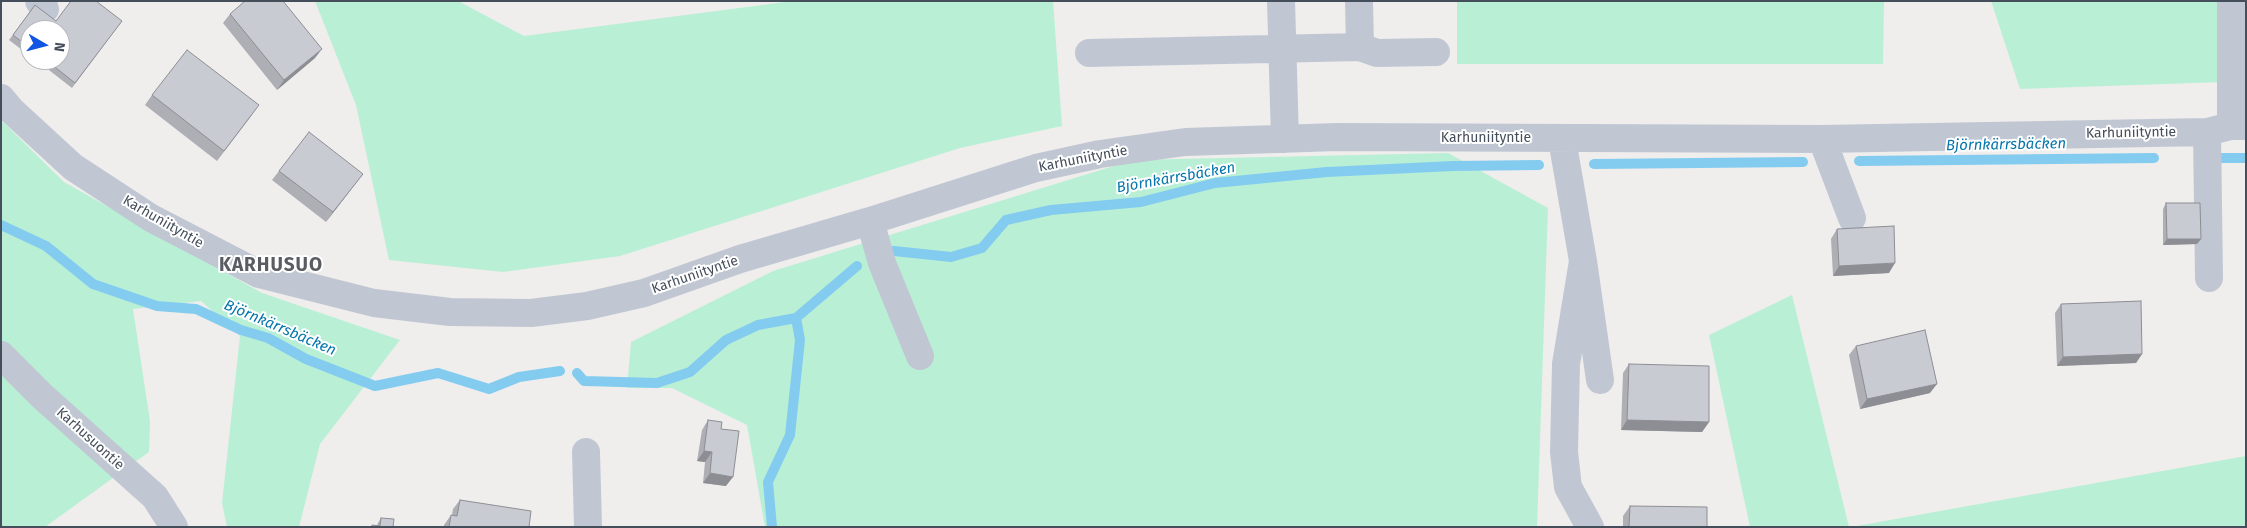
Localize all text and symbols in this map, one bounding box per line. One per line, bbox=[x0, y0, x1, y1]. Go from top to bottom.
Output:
north arrow bbox=[20, 20, 70, 70]
text: N bbox=[50, 41, 68, 53]
street label: Karhuniityntie bbox=[2086, 124, 2176, 142]
street label: Karhuniityntie bbox=[1441, 130, 1531, 146]
water label: Björnkärrsbäcken bbox=[1946, 135, 2066, 155]
street label: Karhuniityntie bbox=[1037, 142, 1129, 176]
water label: Björnkärrsbäcken bbox=[1115, 159, 1237, 197]
street label: Karhuniityntie bbox=[120, 192, 206, 252]
street label: Karhuniityntie bbox=[650, 252, 740, 298]
district label: KARHUSUO bbox=[218, 255, 324, 277]
water label: Björnkärrsbäcken bbox=[221, 296, 339, 360]
street label: Karhusuontie bbox=[53, 404, 127, 474]

